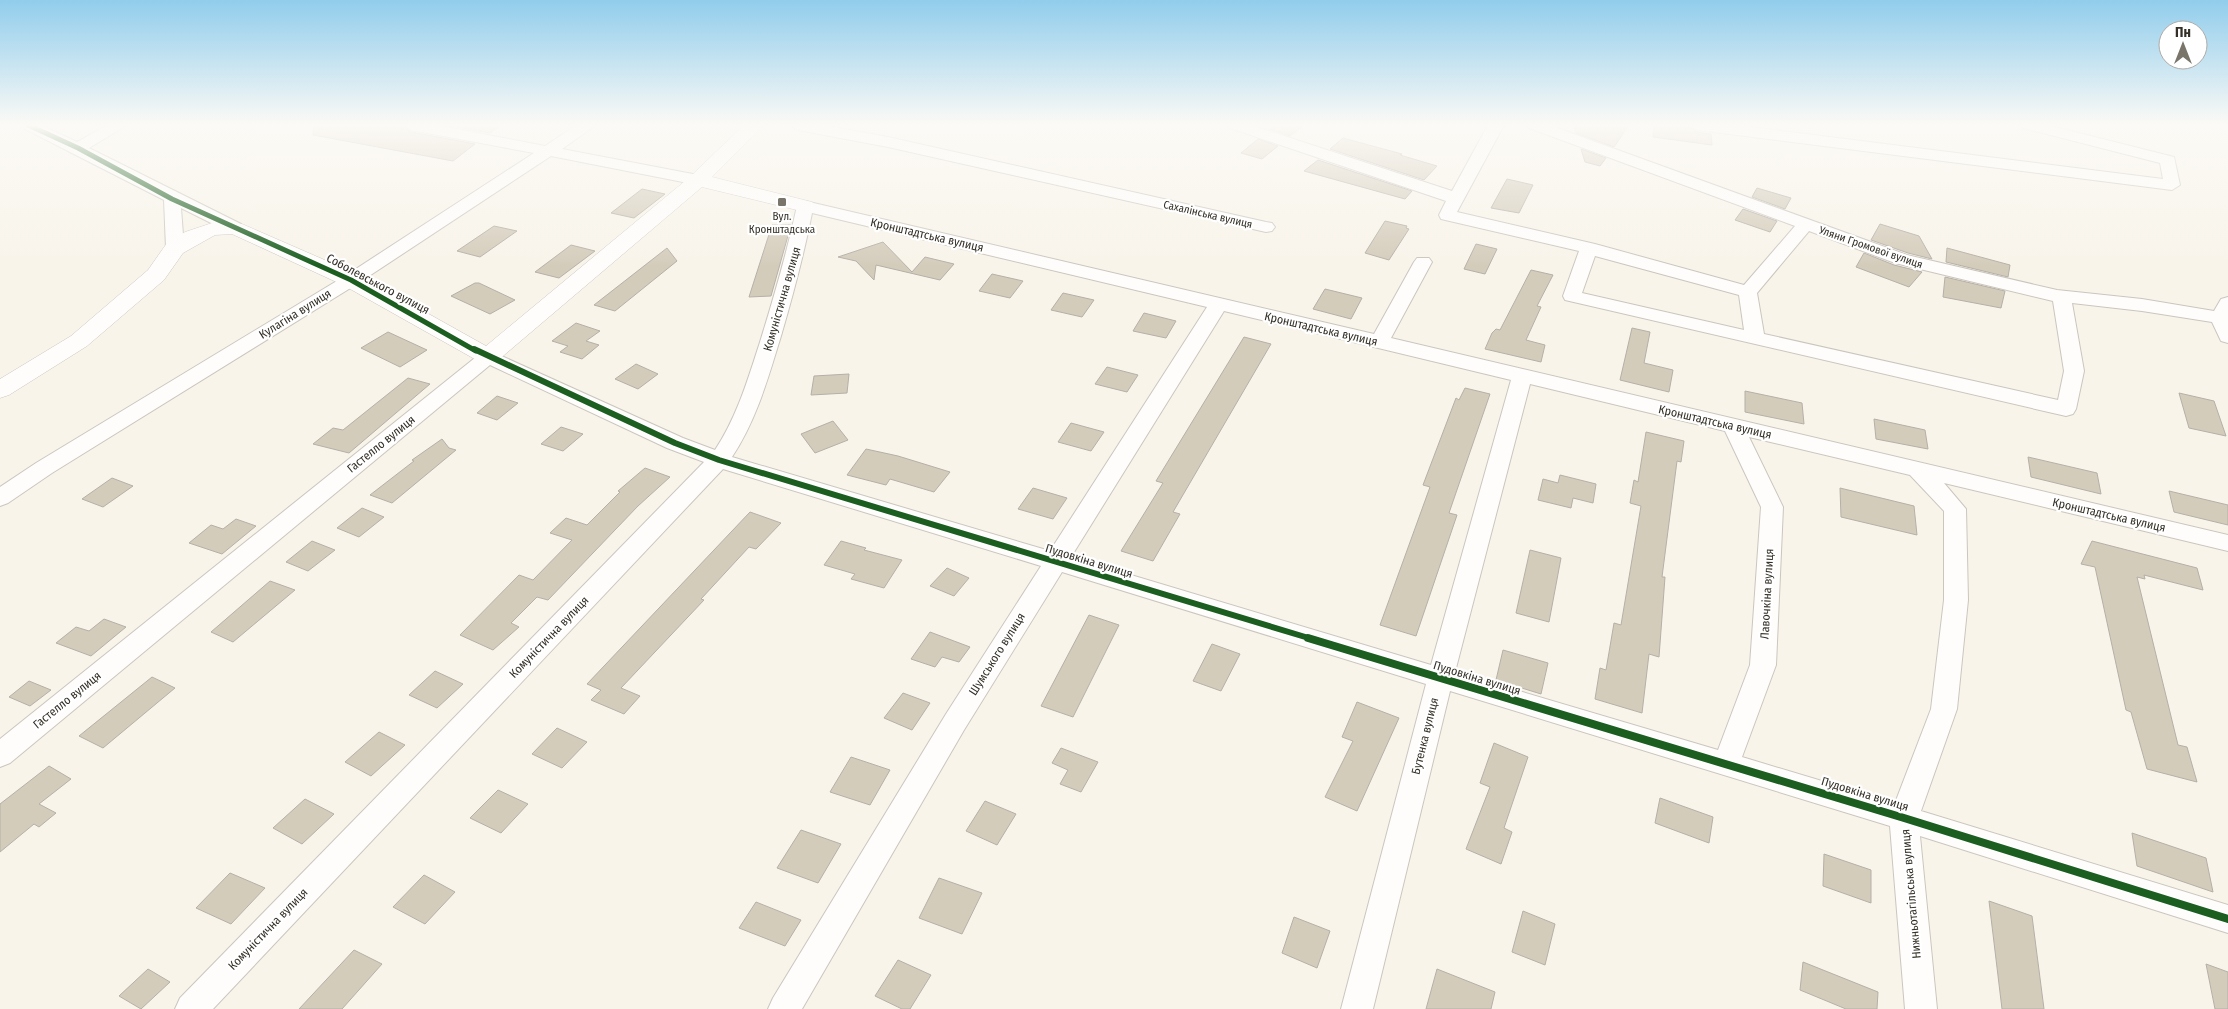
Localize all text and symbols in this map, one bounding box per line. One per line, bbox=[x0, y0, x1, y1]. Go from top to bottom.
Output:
north arrow bbox=[2158, 20, 2208, 70]
text: Пн bbox=[2175, 24, 2191, 41]
marker: Вул. Кронштадська bbox=[776, 196, 788, 208]
street label: Сахалінська вулиця bbox=[1162, 198, 1254, 231]
place label: Вул. Кронштадська bbox=[749, 210, 815, 236]
street label: Кронштадтська вулиця bbox=[869, 215, 985, 255]
street label: Уляни Громової вулиця bbox=[1816, 223, 1925, 271]
street label: Комуністична вулиця bbox=[760, 245, 804, 353]
street label: Соболевського вулиця bbox=[324, 251, 432, 317]
street label: Кулагіна вулиця bbox=[256, 286, 334, 342]
street label: Кронштадтська вулиця bbox=[1263, 309, 1379, 349]
street label: Кронштадтська вулиця bbox=[1657, 402, 1773, 442]
street label: Гастелло вулиця bbox=[344, 412, 418, 476]
street label: Кронштадтська вулиця bbox=[2051, 495, 2167, 535]
street label: Пудовкіна вулиця bbox=[1044, 541, 1134, 581]
street label: Лавочкіна вулиця bbox=[1758, 548, 1776, 640]
street label: Комуністична вулиця bbox=[506, 593, 592, 681]
street label: Шумського вулиця bbox=[966, 610, 1028, 698]
street label: Пудовкіна вулиця bbox=[1432, 658, 1522, 698]
street label: Гастелло вулиця bbox=[30, 668, 104, 732]
street label: Бутенка вулиця bbox=[1409, 696, 1441, 776]
street label: Пудовкіна вулиця bbox=[1820, 774, 1910, 814]
street label: Нижньотагільська вулиця bbox=[1898, 829, 1924, 959]
street label: Комуністична вулиця bbox=[225, 885, 311, 973]

